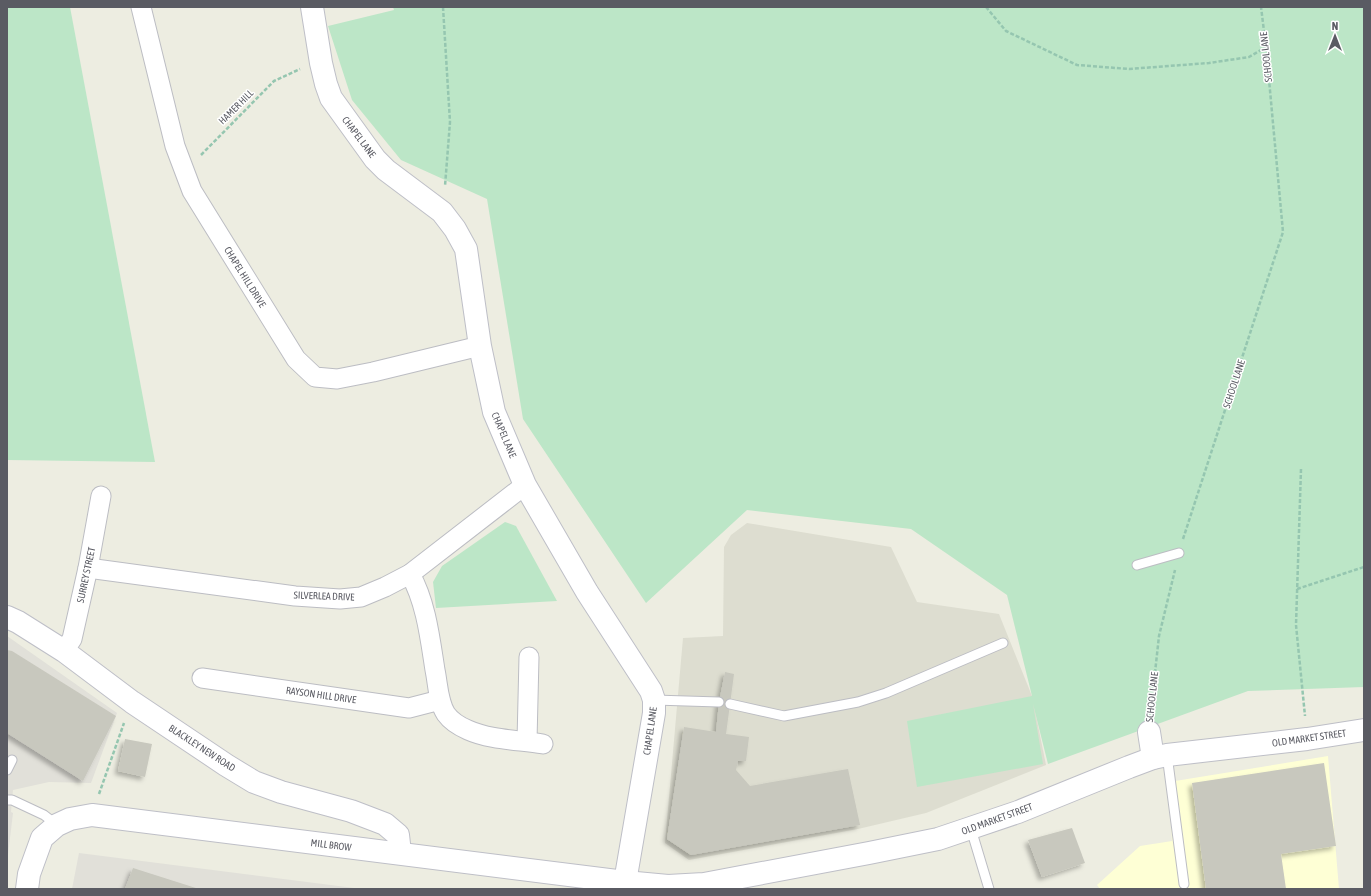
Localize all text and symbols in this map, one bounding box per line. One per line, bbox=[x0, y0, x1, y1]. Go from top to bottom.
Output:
north arrow bbox=[1315, 16, 1355, 56]
text: N bbox=[1332, 20, 1338, 32]
street label: SCHOOL LANE bbox=[1258, 31, 1274, 83]
street label: HAMER HILL bbox=[217, 87, 256, 126]
street label: CHAPEL LANE bbox=[340, 114, 378, 160]
street label: CHAPEL HILL DRIVE bbox=[222, 245, 268, 310]
street label: SCHOOL LANE bbox=[1221, 358, 1247, 410]
street label: CHAPEL LANE bbox=[489, 411, 519, 460]
street label: SURREY STREET bbox=[75, 546, 97, 604]
street label: SILVERLEA DRIVE bbox=[293, 589, 355, 603]
street label: SCHOOL LANE bbox=[1144, 671, 1160, 723]
street label: RAYSON HILL DRIVE bbox=[285, 685, 358, 705]
street label: CHAPEL LANE bbox=[641, 705, 659, 756]
street label: BLACKLEY NEW ROAD bbox=[167, 722, 238, 774]
street label: OLD MARKET STREET bbox=[1271, 727, 1347, 749]
street label: OLD MARKET STREET bbox=[960, 801, 1035, 837]
street label: MILL BROW bbox=[310, 837, 353, 853]

